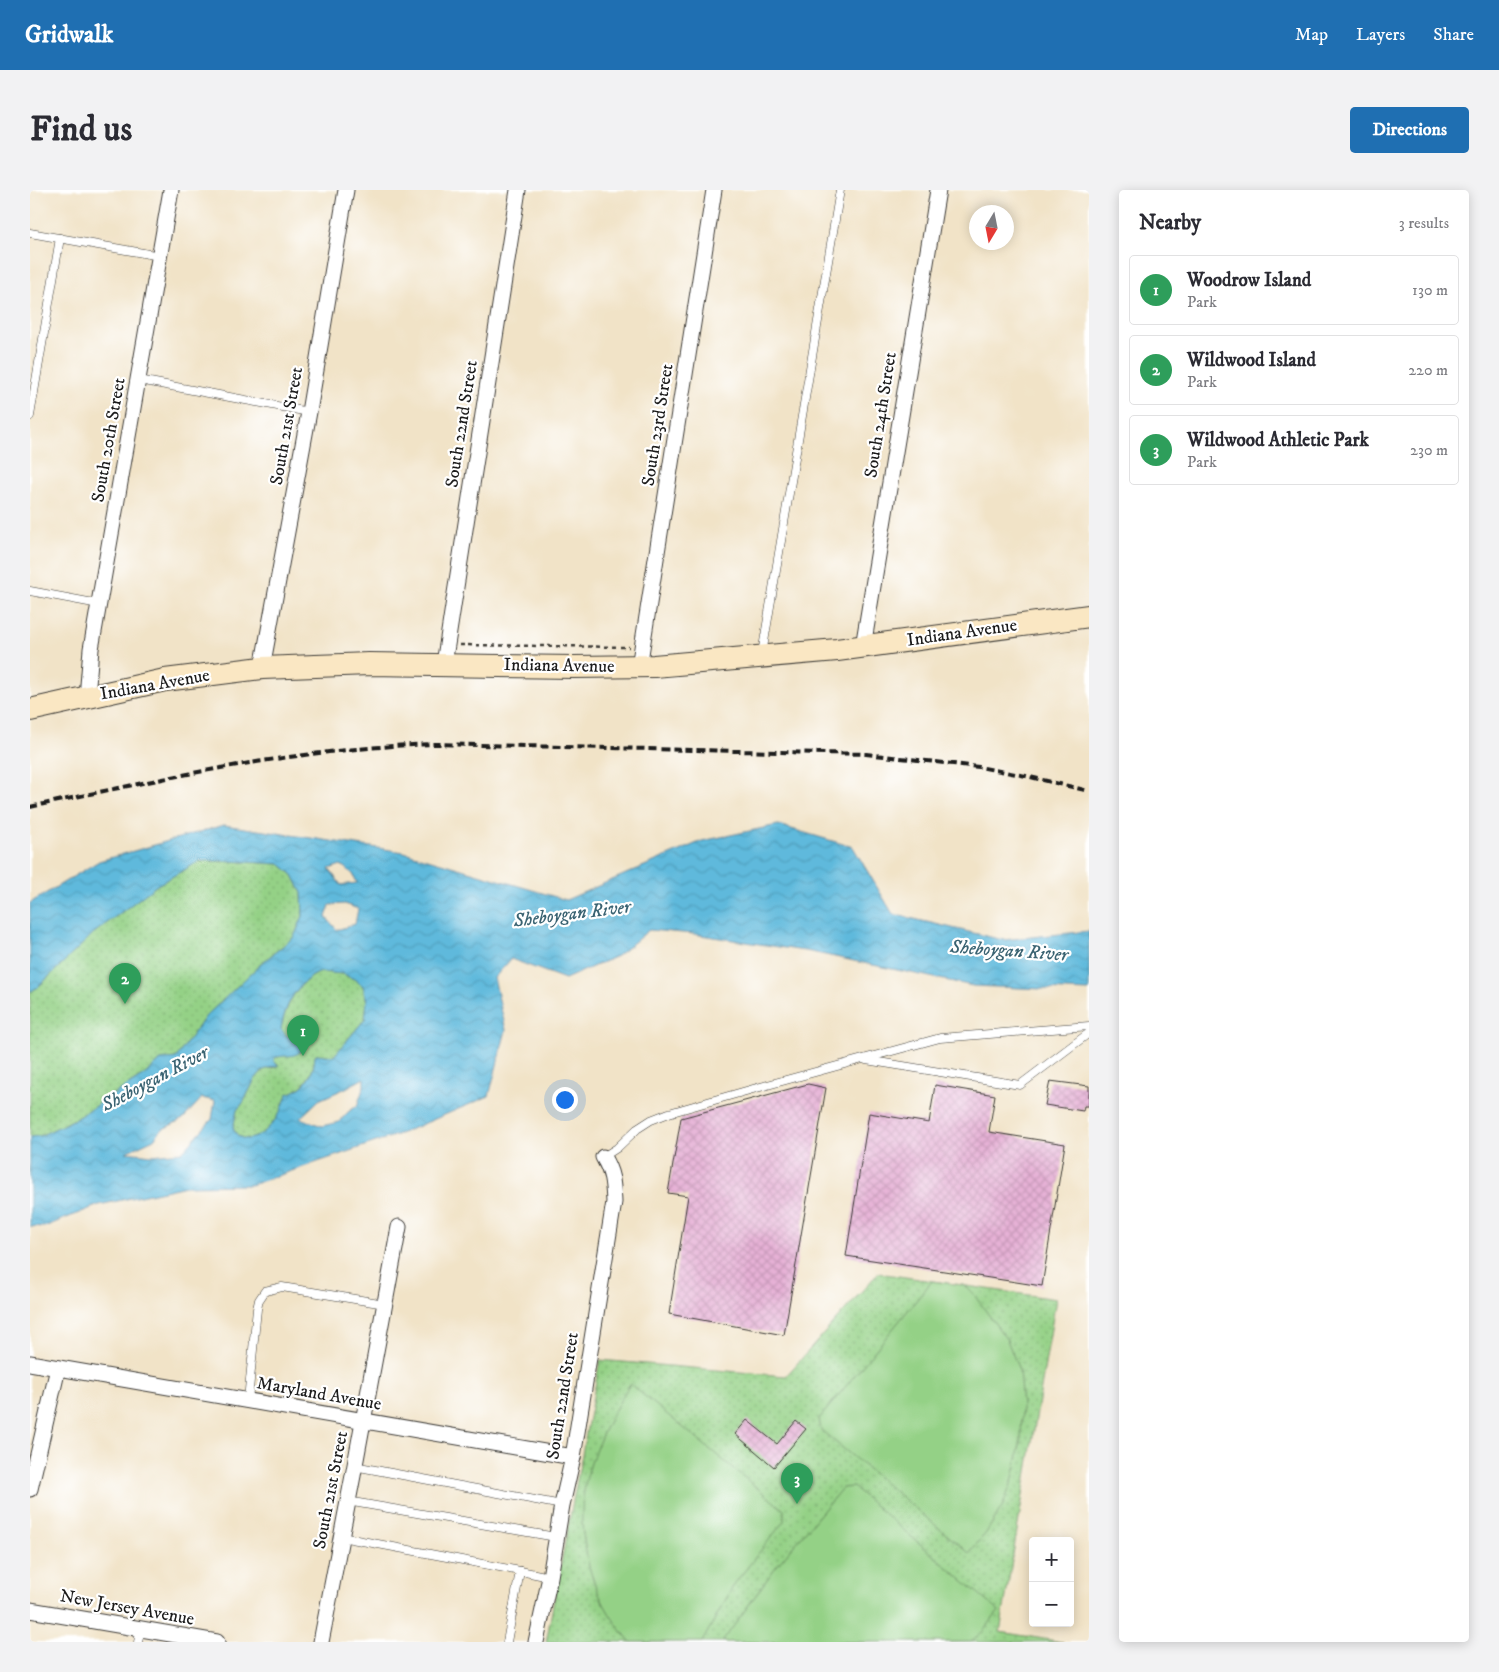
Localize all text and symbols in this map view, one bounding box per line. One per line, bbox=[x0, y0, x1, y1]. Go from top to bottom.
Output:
text: Gridwalk bbox=[25, 20, 113, 50]
text: Map bbox=[1295, 24, 1328, 46]
text: Layers bbox=[1356, 24, 1405, 46]
text: Share bbox=[1433, 24, 1474, 46]
button: Directions bbox=[1350, 107, 1469, 153]
text: Find us bbox=[30, 108, 132, 152]
north arrow bbox=[969, 205, 1014, 250]
text: Nearby bbox=[1139, 210, 1201, 236]
text: 3 results bbox=[1399, 213, 1449, 233]
text: Woodrow Island bbox=[1187, 269, 1311, 292]
text: 1 bbox=[1153, 280, 1159, 300]
text: 130 m bbox=[1412, 280, 1448, 300]
text: Park bbox=[1187, 292, 1217, 312]
text: Wildwood Island bbox=[1187, 349, 1316, 372]
street label: South 24th Street bbox=[860, 350, 902, 479]
street label: South 22nd Street bbox=[441, 359, 483, 489]
text: 2 bbox=[1152, 360, 1160, 380]
text: 220 m bbox=[1408, 360, 1448, 380]
street label: South 23rd Street bbox=[637, 362, 679, 488]
street label: South 21st Street bbox=[266, 365, 308, 487]
text: Park bbox=[1187, 372, 1217, 392]
street label: South 20th Street bbox=[87, 376, 131, 504]
text: Wildwood Athletic Park bbox=[1187, 429, 1369, 452]
text: 3 bbox=[1153, 440, 1159, 460]
text: 230 m bbox=[1410, 440, 1448, 460]
text: Park bbox=[1187, 452, 1217, 472]
street label: Indiana Avenue bbox=[906, 614, 1018, 652]
street label: Indiana Avenue bbox=[503, 654, 615, 678]
street label: Indiana Avenue bbox=[99, 665, 211, 705]
water label: Sheboygan River bbox=[511, 895, 634, 933]
water label: Sheboygan River bbox=[948, 935, 1071, 967]
pin: 2 bbox=[109, 963, 141, 1004]
pin: 1 bbox=[287, 1015, 319, 1056]
water label: Sheboygan River bbox=[97, 1040, 214, 1117]
your location bbox=[552, 1087, 578, 1113]
street label: South 22nd Street bbox=[542, 1331, 584, 1461]
street label: Maryland Avenue bbox=[255, 1372, 383, 1416]
street label: South 21st Street bbox=[309, 1429, 353, 1551]
pin: 3 bbox=[781, 1463, 813, 1504]
map controls bbox=[1029, 1537, 1074, 1627]
button: + bbox=[1029, 1537, 1074, 1582]
button: − bbox=[1029, 1582, 1074, 1627]
street label: New Jersey Avenue bbox=[58, 1585, 196, 1631]

